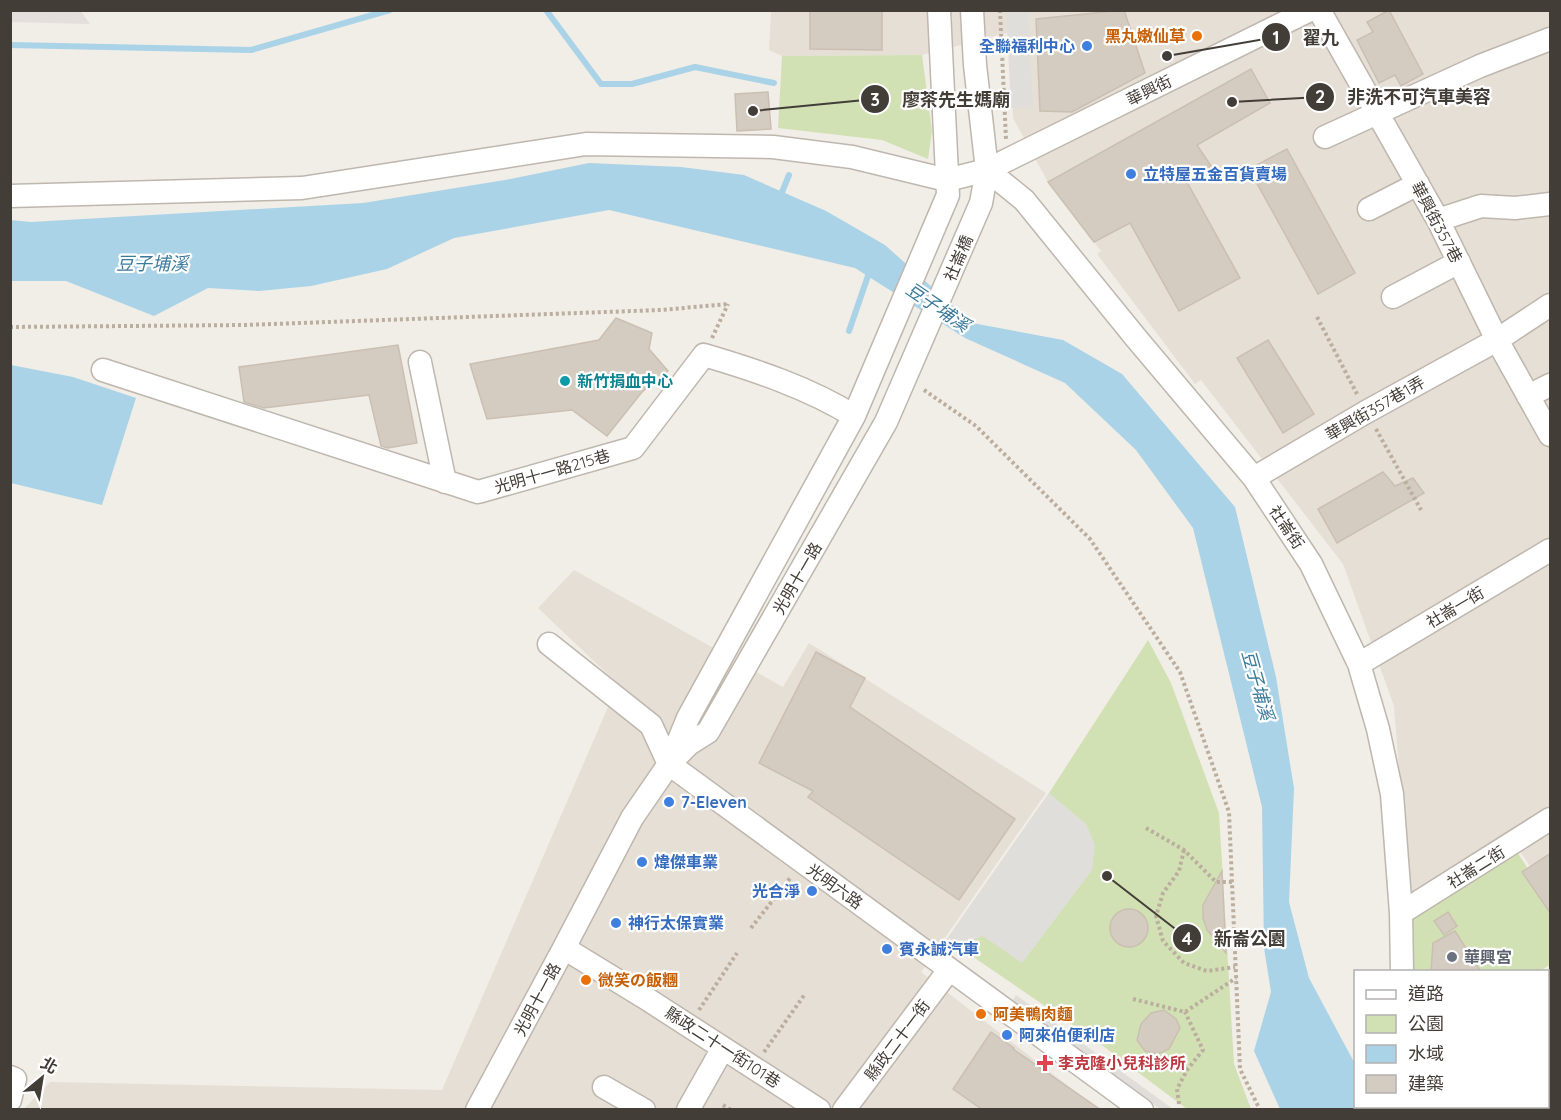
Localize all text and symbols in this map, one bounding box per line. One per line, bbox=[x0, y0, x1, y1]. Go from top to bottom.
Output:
callout: 翟九 bbox=[1261, 19, 1351, 55]
place label: 黑丸嫩仙草 bbox=[1105, 26, 1185, 46]
text: 1 bbox=[1272, 26, 1280, 49]
text: 翟九 bbox=[1303, 26, 1339, 49]
marker: 黑丸嫩仙草 bbox=[1190, 29, 1204, 43]
place label: 全聯福利中心 bbox=[979, 36, 1075, 56]
marker: 全聯福利中心 bbox=[1080, 39, 1094, 53]
street label: 華興街 bbox=[1123, 70, 1175, 110]
callout: 非洗不可汽車美容 bbox=[1305, 79, 1503, 115]
callout: 廖茶先生媽廟 bbox=[860, 81, 1022, 117]
text: 2 bbox=[1315, 85, 1325, 108]
text: 非洗不可汽車美容 bbox=[1347, 85, 1491, 108]
text: 3 bbox=[870, 88, 880, 111]
text: 廖茶先生媽廟 bbox=[902, 88, 1010, 111]
place label: 立特屋五金百貨賣場 bbox=[1143, 164, 1287, 184]
marker: 立特屋五金百貨賣場 bbox=[1124, 167, 1138, 181]
street label: 華興街357巷 bbox=[1407, 178, 1467, 266]
street label: 社崙橋 bbox=[939, 232, 977, 284]
water label: 豆子埔溪 bbox=[116, 252, 191, 275]
water label: 豆子埔溪 bbox=[902, 277, 977, 338]
place label: 新竹捐血中心 bbox=[577, 371, 673, 391]
street label: 華興街357巷1弄 bbox=[1322, 372, 1428, 444]
marker: 新竹捐血中心 bbox=[558, 374, 572, 388]
street label: 光明十一路215巷 bbox=[492, 445, 612, 497]
street label: 社崙街 bbox=[1265, 502, 1309, 552]
street label: 光明十一路 bbox=[768, 538, 826, 618]
street label: 社崙一街 bbox=[1422, 582, 1488, 632]
water label: 豆子埔溪 bbox=[1237, 647, 1280, 726]
place label: 7-Eleven bbox=[681, 792, 747, 812]
marker: 7-Eleven bbox=[662, 795, 676, 809]
street label: 社崙二街 bbox=[1444, 842, 1508, 892]
place label: 煒傑車業 bbox=[654, 852, 718, 872]
marker: 煒傑車業 bbox=[635, 855, 649, 869]
street label: 光明六路 bbox=[803, 859, 867, 913]
place label: 光合淨 bbox=[752, 881, 800, 901]
marker: 光合淨 bbox=[805, 884, 819, 898]
place label: 神行太保實業 bbox=[628, 913, 724, 933]
marker: 神行太保實業 bbox=[609, 916, 623, 930]
callout: 新崙公園 bbox=[1172, 920, 1298, 956]
text: 4 bbox=[1182, 927, 1193, 950]
text: 新崙公園 bbox=[1214, 927, 1286, 950]
place label: 賓永誠汽車 bbox=[899, 939, 979, 959]
marker: 賓永誠汽車 bbox=[880, 942, 894, 956]
place label: 華興宮 bbox=[1464, 947, 1512, 967]
marker: 華興宮 bbox=[1445, 950, 1459, 964]
street label: 光明十一路 bbox=[509, 959, 565, 1039]
place label: 微笑の飯糰 bbox=[598, 970, 678, 990]
legend bbox=[1354, 970, 1549, 1108]
marker: 微笑の飯糰 bbox=[579, 973, 593, 987]
text: 道路 bbox=[1408, 982, 1444, 1005]
street label: 縣政二十一街 bbox=[860, 996, 934, 1084]
street label: 縣政二十一街101巷 bbox=[662, 1002, 784, 1092]
place label: 阿美鴨肉麵 bbox=[993, 1004, 1073, 1024]
marker: 阿美鴨肉麵 bbox=[974, 1007, 988, 1021]
text: 公園 bbox=[1408, 1012, 1444, 1035]
place label: 阿來伯便利店 bbox=[1019, 1025, 1115, 1045]
marker: 阿來伯便利店 bbox=[1000, 1028, 1014, 1042]
text: 水域 bbox=[1408, 1042, 1444, 1065]
north arrow bbox=[12, 1048, 72, 1108]
text: 北 bbox=[38, 1052, 61, 1078]
place label: 李克隆小兒科診所 bbox=[1058, 1053, 1186, 1073]
marker: 李克隆小兒科診所 bbox=[1036, 1054, 1054, 1072]
text: 建築 bbox=[1408, 1072, 1444, 1095]

